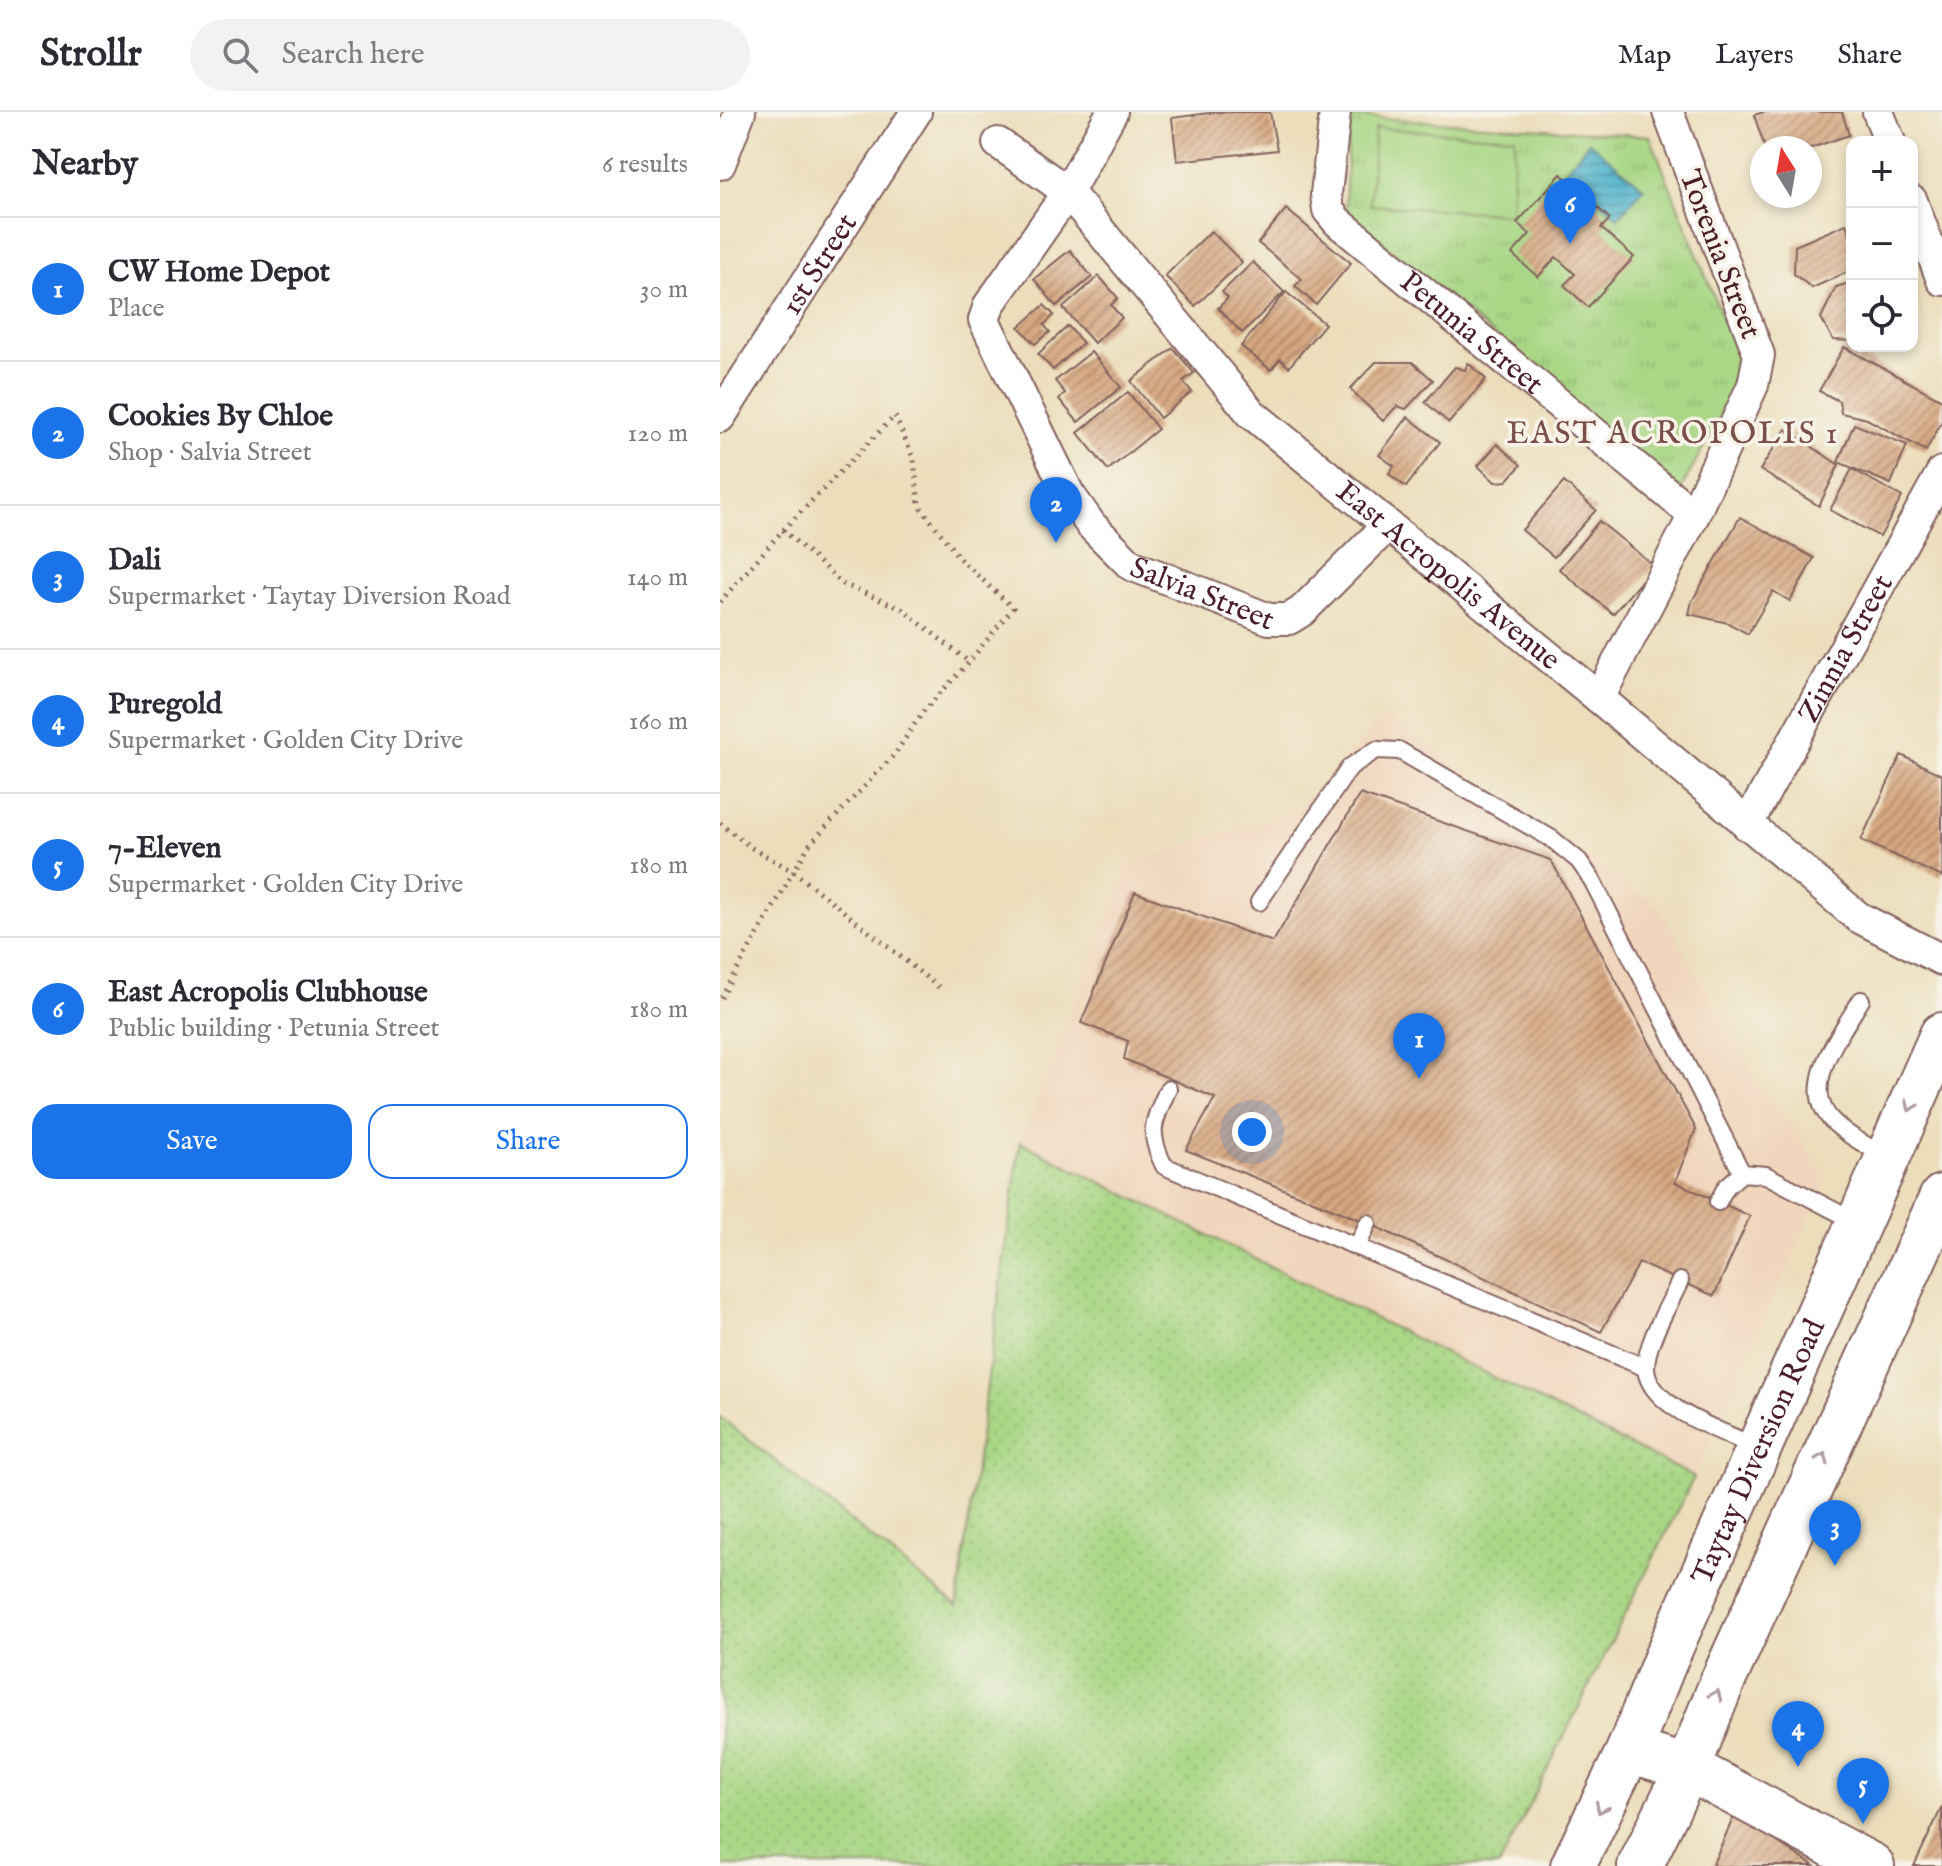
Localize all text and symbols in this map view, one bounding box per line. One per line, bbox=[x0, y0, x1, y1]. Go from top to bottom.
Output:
search box bbox=[190, 19, 750, 91]
text: Strollr bbox=[40, 31, 142, 79]
icon: search bbox=[218, 33, 262, 77]
text: Search here bbox=[282, 36, 425, 74]
text: Map bbox=[1618, 38, 1671, 73]
text: Layers bbox=[1715, 38, 1794, 73]
text: Share bbox=[1838, 38, 1902, 73]
north arrow bbox=[1750, 136, 1822, 208]
map controls bbox=[1846, 136, 1918, 352]
button: + bbox=[1846, 136, 1918, 208]
text: Nearby bbox=[32, 143, 138, 186]
text: 6 results bbox=[602, 148, 688, 181]
street label: Torenia Street bbox=[1669, 165, 1769, 345]
pin: 6 bbox=[1544, 178, 1596, 244]
street label: 1st Street bbox=[773, 207, 867, 323]
button: − bbox=[1846, 208, 1918, 280]
text: CW Home Depot bbox=[108, 254, 330, 292]
street label: Petunia Street bbox=[1391, 264, 1550, 404]
text: 1 bbox=[53, 273, 63, 306]
text: 30 m bbox=[640, 273, 688, 306]
button: locate bbox=[1846, 280, 1918, 352]
text: Place bbox=[108, 292, 164, 325]
text: Cookies By Chloe bbox=[108, 398, 333, 436]
district label: EAST ACROPOLIS 1 bbox=[1507, 414, 1839, 455]
text: 2 bbox=[52, 417, 64, 450]
text: 120 m bbox=[628, 417, 688, 450]
text: Shop · Salvia Street bbox=[108, 436, 312, 469]
street label: East Acropolis Avenue bbox=[1328, 473, 1567, 680]
pin: 2 bbox=[1030, 477, 1082, 543]
text: Dali bbox=[108, 542, 161, 580]
street label: Salvia Street bbox=[1124, 550, 1279, 640]
text: 3 bbox=[53, 561, 63, 594]
text: 140 m bbox=[627, 561, 688, 594]
street label: Zinnia Street bbox=[1790, 569, 1903, 730]
text: Supermarket · Taytay Diversion Road bbox=[108, 580, 511, 613]
text: Puregold bbox=[108, 686, 222, 724]
text: 4 bbox=[52, 705, 64, 738]
text: 160 m bbox=[629, 705, 688, 738]
text: Supermarket · Golden City Drive bbox=[108, 724, 463, 757]
text: 7-Eleven bbox=[108, 830, 222, 868]
text: 5 bbox=[53, 849, 63, 882]
text: 180 m bbox=[630, 849, 688, 882]
text: Supermarket · Golden City Drive bbox=[108, 868, 463, 901]
text: East Acropolis Clubhouse bbox=[108, 974, 428, 1012]
text: 6 bbox=[53, 993, 63, 1026]
text: 180 m bbox=[630, 993, 688, 1026]
text: Public building · Petunia Street bbox=[108, 1012, 440, 1045]
pin: 1 bbox=[1393, 1013, 1445, 1079]
one-way arrow bbox=[1904, 1098, 1920, 1113]
button: Save bbox=[32, 1104, 352, 1179]
button: Share bbox=[368, 1104, 688, 1179]
your location bbox=[1232, 1112, 1272, 1152]
street label: Taytay Diversion Road bbox=[1684, 1313, 1835, 1591]
one-way arrow bbox=[1814, 1452, 1830, 1467]
pin: 3 bbox=[1809, 1500, 1861, 1566]
one-way arrow bbox=[1707, 1689, 1723, 1703]
pin: 4 bbox=[1772, 1701, 1824, 1767]
pin: 5 bbox=[1837, 1758, 1889, 1824]
one-way arrow bbox=[1595, 1800, 1611, 1814]

